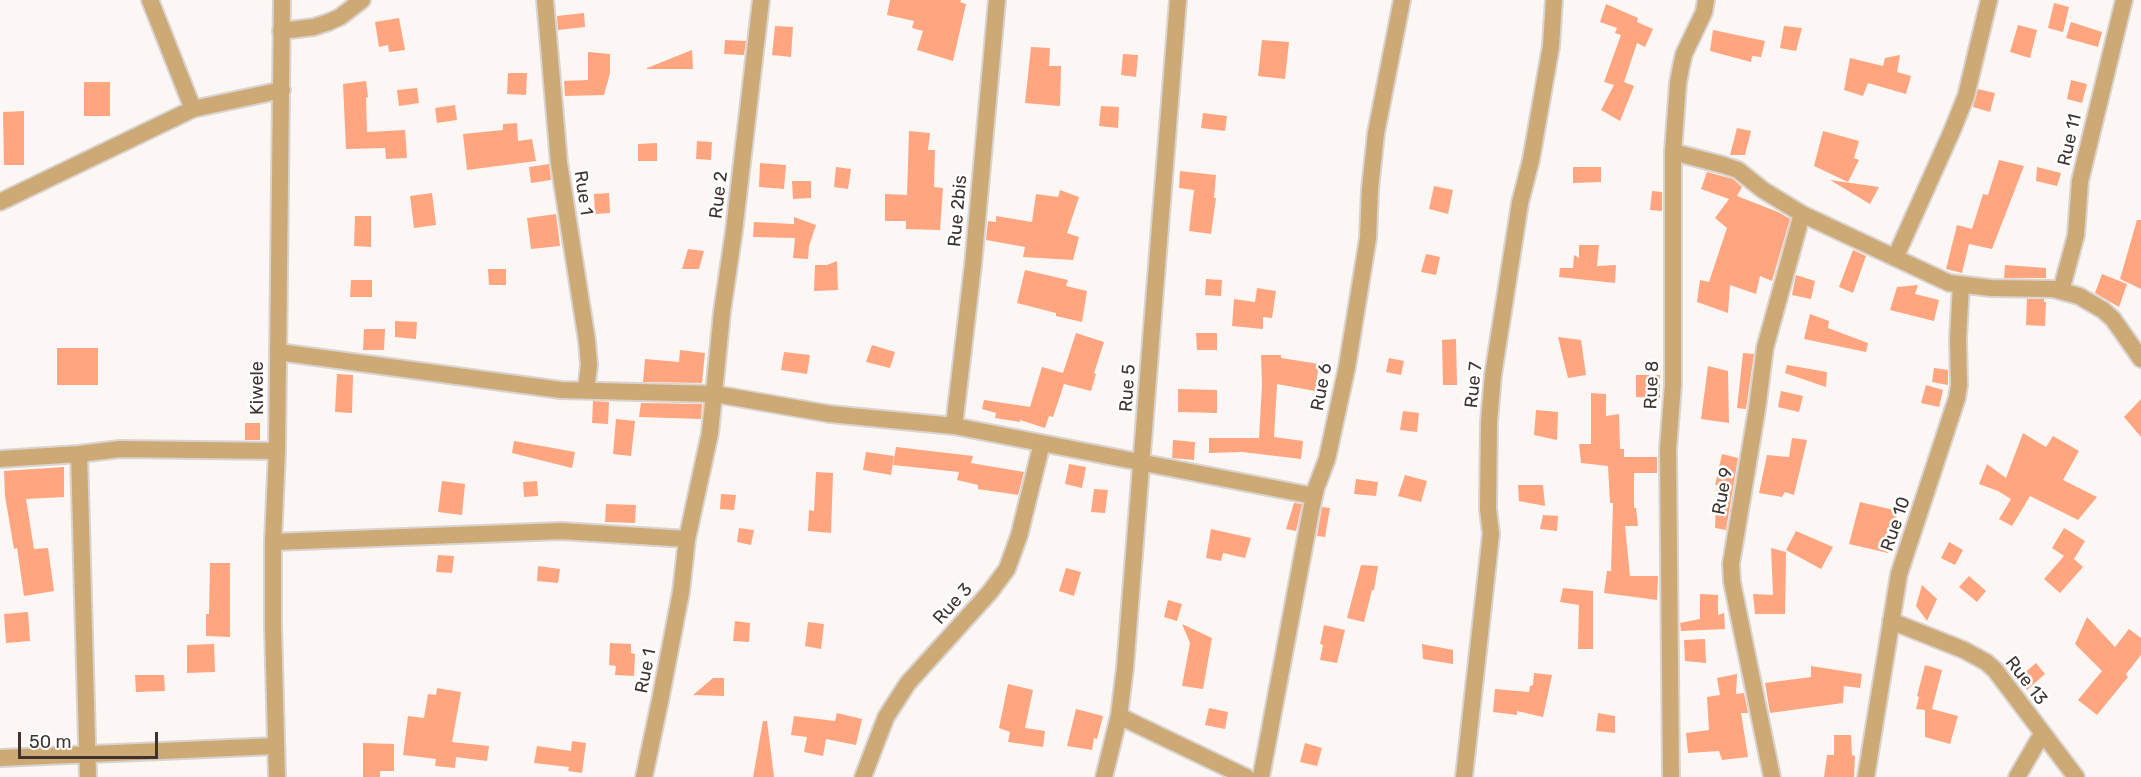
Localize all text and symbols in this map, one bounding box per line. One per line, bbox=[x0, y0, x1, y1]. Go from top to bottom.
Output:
street label: Rue 11 bbox=[2054, 112, 2086, 168]
street label: Rue 1 bbox=[569, 169, 597, 217]
street label: Rue 2 bbox=[705, 170, 733, 220]
street label: Rue 2bis bbox=[944, 174, 972, 248]
street label: Rue 8 bbox=[1640, 360, 1664, 410]
street label: Kiwele bbox=[247, 361, 269, 415]
street label: Rue 6 bbox=[1307, 361, 1337, 413]
street label: Rue 7 bbox=[1461, 361, 1487, 409]
street label: Rue 5 bbox=[1116, 363, 1140, 413]
street label: Rue 9 bbox=[1708, 466, 1738, 516]
street label: Rue 10 bbox=[1877, 494, 1915, 554]
street label: Rue 3 bbox=[929, 579, 977, 629]
street label: Rue 1 bbox=[631, 647, 661, 695]
street label: Rue 13 bbox=[2000, 652, 2052, 710]
scale bar bbox=[21, 720, 160, 758]
text: 50 m bbox=[29, 731, 72, 753]

